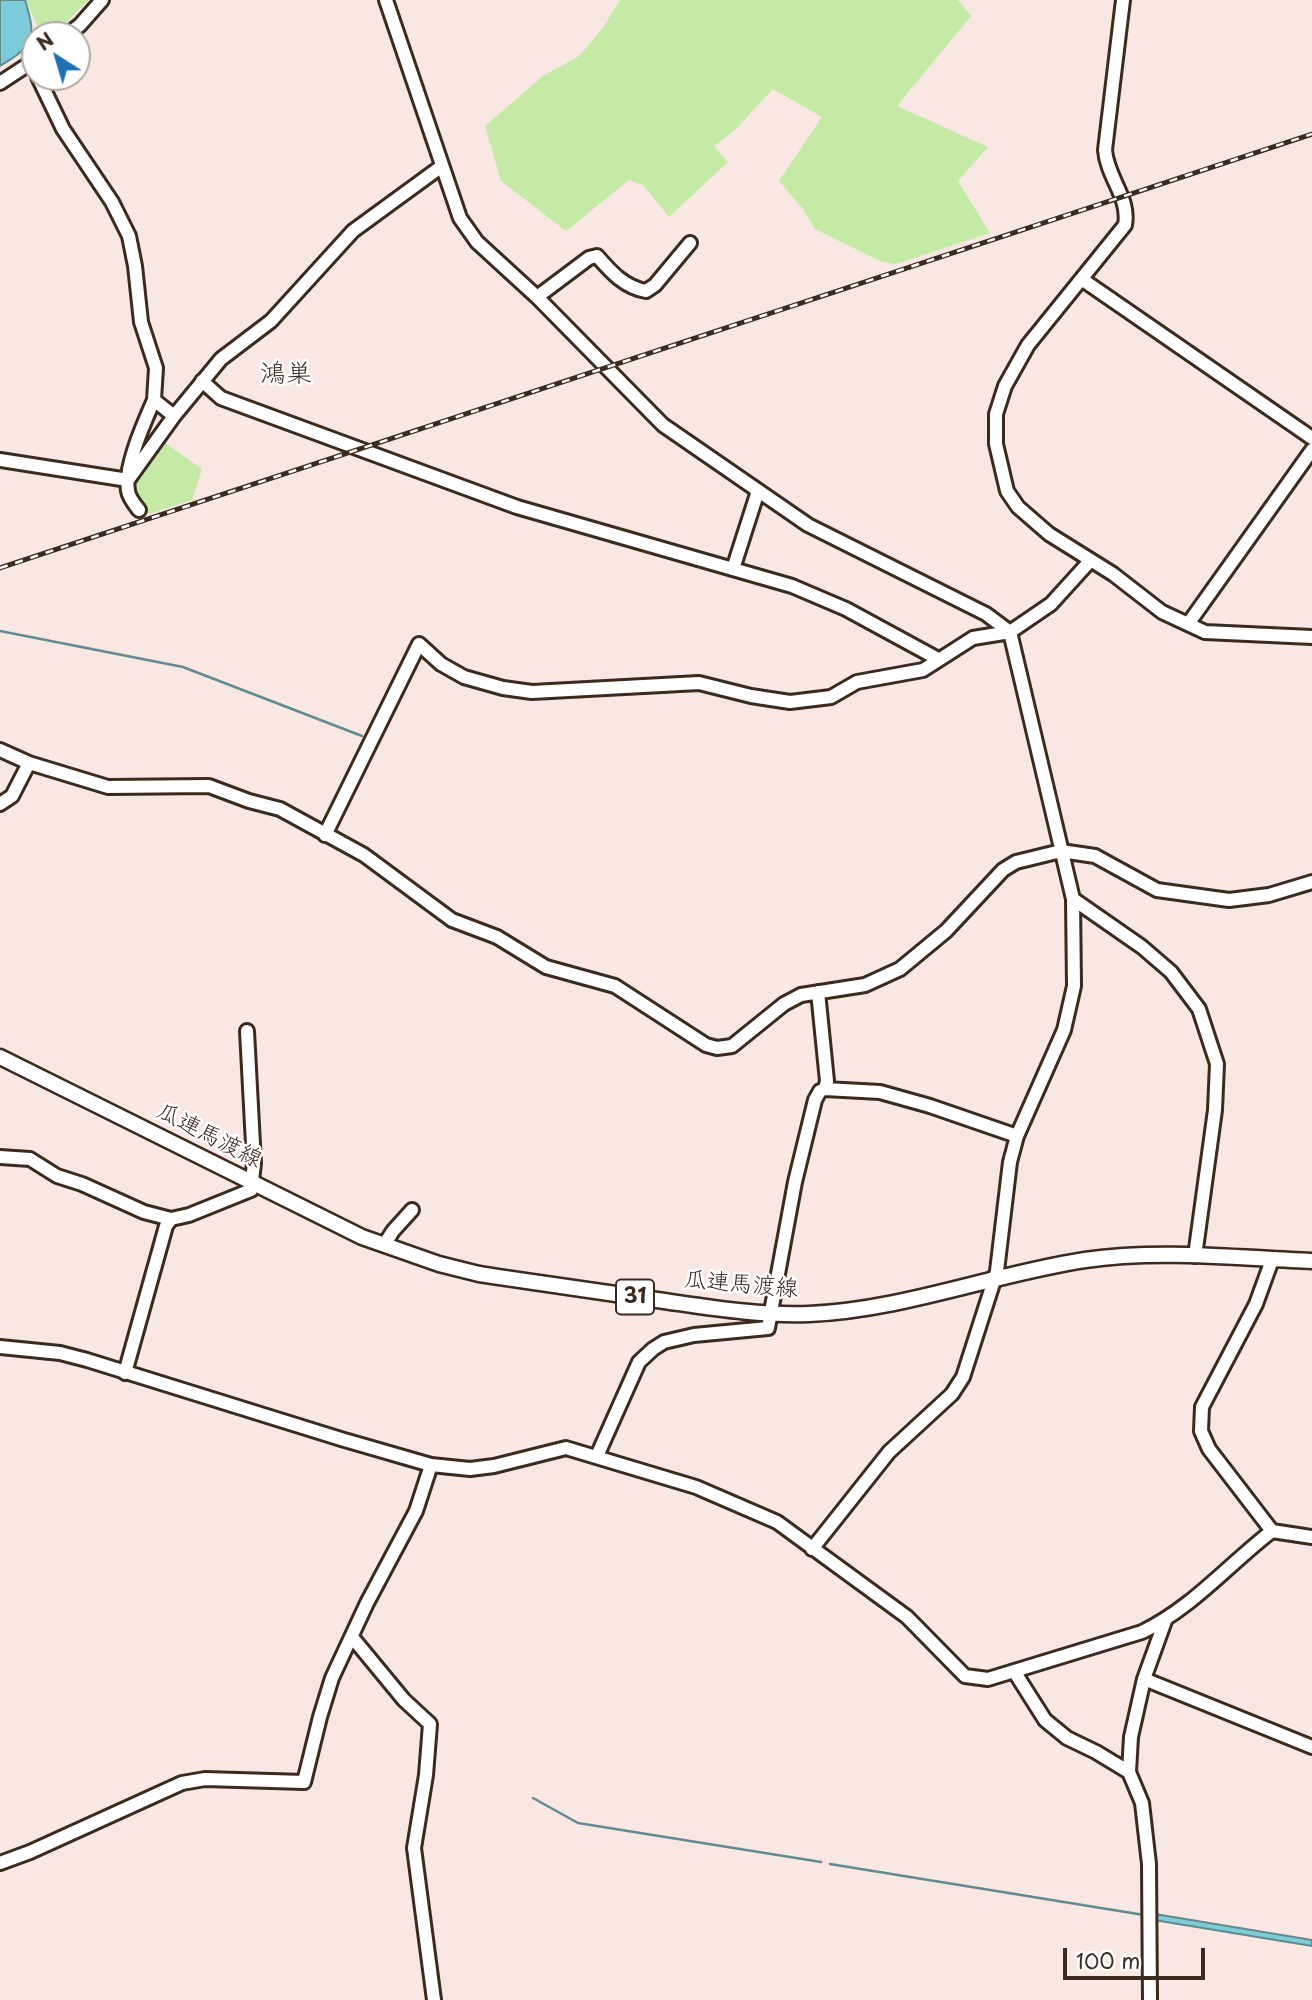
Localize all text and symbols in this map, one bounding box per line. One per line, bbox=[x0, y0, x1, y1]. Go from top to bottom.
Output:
north arrow bbox=[21, 21, 91, 91]
text: N bbox=[30, 25, 59, 57]
district label: 鴻巣 bbox=[260, 359, 312, 391]
street label: 瓜連馬渡線 bbox=[152, 1098, 266, 1174]
street label: 瓜連馬渡線 bbox=[683, 1266, 799, 1304]
road number: 31 bbox=[616, 1280, 654, 1314]
scale bar bbox=[1067, 1934, 1209, 1978]
text: 100 m bbox=[1076, 1944, 1140, 1976]

